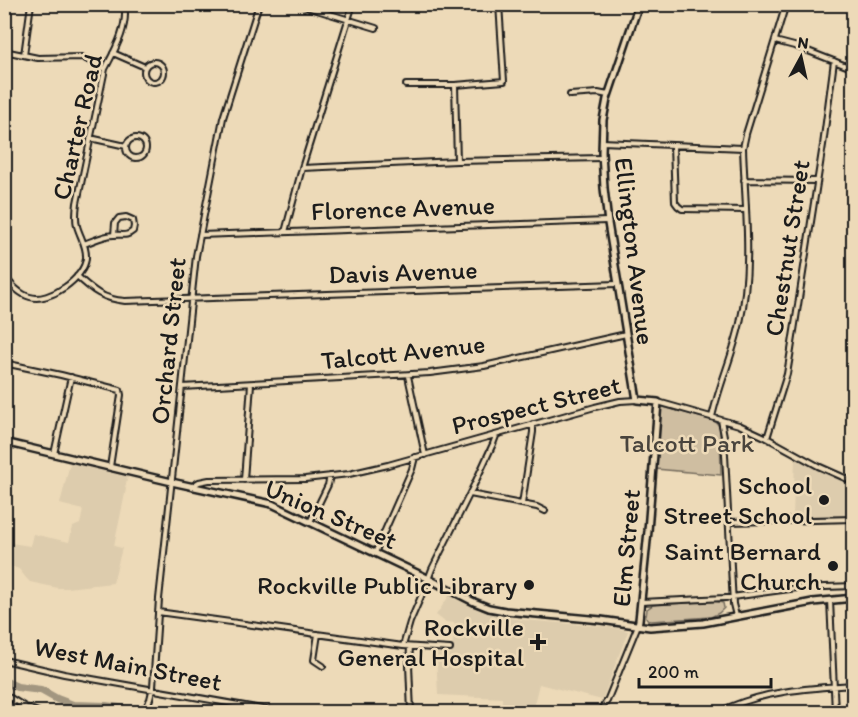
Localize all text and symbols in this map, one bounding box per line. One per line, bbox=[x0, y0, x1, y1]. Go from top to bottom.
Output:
north arrow bbox=[771, 27, 831, 87]
text: N bbox=[796, 32, 810, 53]
street label: Charter Road bbox=[45, 51, 109, 203]
street label: Ellington Avenue bbox=[608, 155, 662, 347]
street label: Chestnut Street bbox=[757, 157, 817, 339]
street label: Florence Avenue bbox=[310, 189, 496, 227]
street label: Davis Avenue bbox=[328, 253, 478, 291]
street label: Orchard Street bbox=[143, 256, 193, 426]
street label: Talcott Avenue bbox=[319, 327, 487, 377]
street label: Prospect Street bbox=[448, 368, 624, 441]
park label: Talcott Park bbox=[620, 427, 755, 459]
place label: School Street School bbox=[663, 469, 812, 531]
street label: Union Street bbox=[260, 472, 402, 556]
street label: Elm Street bbox=[605, 488, 647, 608]
marker: School Street School bbox=[817, 493, 831, 507]
place label: Saint Bernard Church bbox=[664, 535, 821, 597]
marker: Saint Bernard Church bbox=[826, 559, 840, 573]
place label: Rockville Public Library bbox=[257, 569, 517, 601]
marker: Rockville Public Library bbox=[522, 578, 536, 592]
place label: Rockville General Hospital bbox=[337, 611, 524, 673]
street label: West Main Street bbox=[31, 630, 225, 698]
marker: Rockville General Hospital bbox=[529, 633, 547, 651]
scale bar bbox=[639, 651, 771, 689]
text: 200 m bbox=[648, 661, 699, 683]

